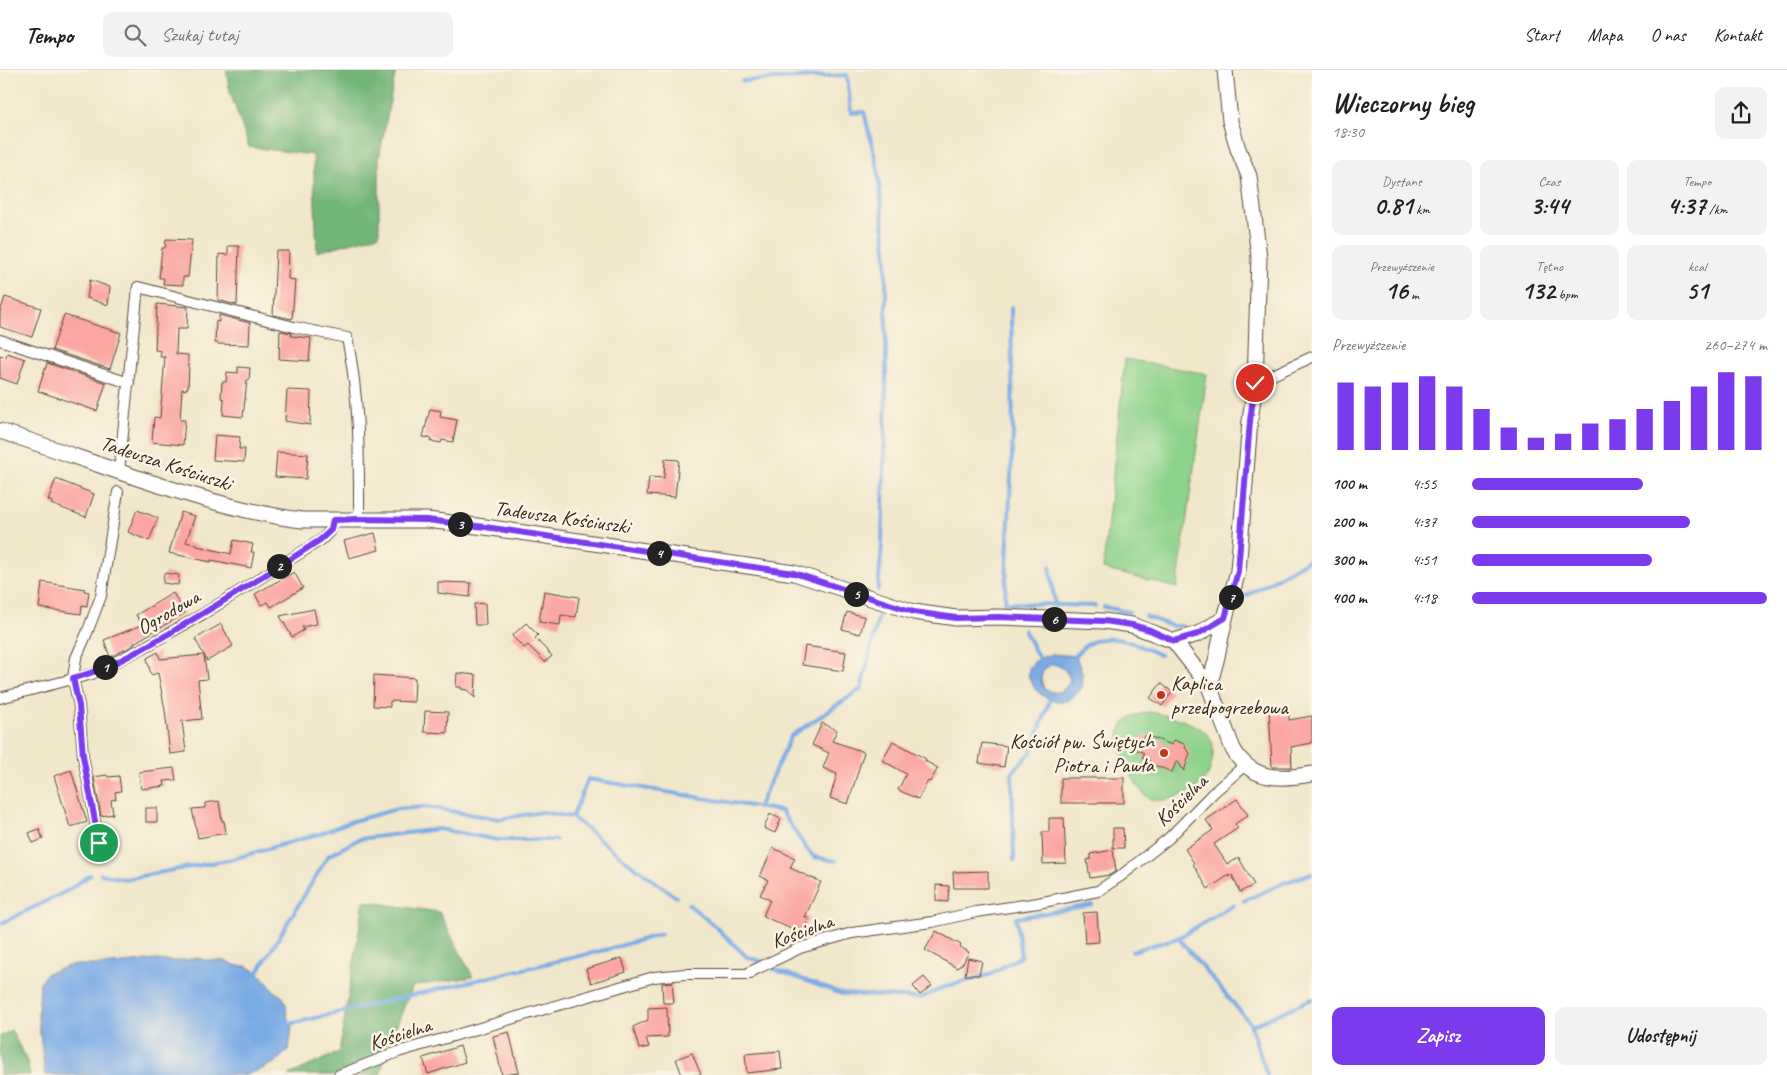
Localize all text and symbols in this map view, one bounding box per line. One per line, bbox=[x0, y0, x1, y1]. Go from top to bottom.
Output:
search box bbox=[103, 12, 453, 57]
text: Tempo bbox=[25, 20, 73, 50]
icon: search bbox=[121, 21, 149, 49]
text: Szukaj tutaj bbox=[161, 23, 239, 47]
text: Start bbox=[1524, 24, 1560, 46]
text: Mapa bbox=[1588, 24, 1622, 46]
text: O nas bbox=[1650, 24, 1686, 46]
text: Kontakt bbox=[1714, 24, 1762, 46]
text: Wieczorny bieg bbox=[1332, 85, 1474, 120]
button: share bbox=[1715, 87, 1767, 139]
text: 18:30 bbox=[1332, 122, 1364, 142]
text: Dystans bbox=[1382, 173, 1422, 190]
text: Czas bbox=[1538, 173, 1561, 190]
text: Tempo bbox=[1683, 173, 1711, 190]
text: 0.81 bbox=[1374, 190, 1413, 222]
text: 3:44 bbox=[1530, 190, 1569, 222]
text: 4:37 bbox=[1667, 190, 1706, 222]
text: km bbox=[1413, 201, 1430, 218]
text: /km bbox=[1706, 201, 1727, 218]
text: Przewyższenie bbox=[1370, 258, 1434, 275]
text: Tętno bbox=[1536, 258, 1563, 275]
text: kcal bbox=[1688, 258, 1706, 275]
text: 16 bbox=[1385, 275, 1408, 307]
text: 132 bbox=[1521, 275, 1555, 307]
text: 51 bbox=[1686, 275, 1708, 307]
text: m bbox=[1408, 286, 1419, 303]
text: bpm bbox=[1555, 286, 1578, 303]
text: Przewyższenie bbox=[1332, 335, 1405, 355]
text: 260–274 m bbox=[1704, 335, 1767, 355]
pin bbox=[1234, 362, 1276, 404]
icon: check bbox=[1241, 369, 1269, 397]
street label: Tadeusza Kościuszki bbox=[97, 430, 238, 497]
text: 100 m bbox=[1332, 474, 1367, 494]
text: 4:55 bbox=[1412, 474, 1437, 494]
street label: Tadeusza Kościuszki bbox=[493, 495, 634, 540]
pin: 3 bbox=[448, 512, 472, 536]
text: 200 m bbox=[1332, 512, 1367, 532]
text: 4:37 bbox=[1412, 512, 1437, 532]
text: 3 bbox=[457, 516, 464, 533]
pin: 4 bbox=[646, 540, 672, 566]
text: 4 bbox=[656, 545, 663, 562]
text: 300 m bbox=[1332, 550, 1367, 570]
text: 4:51 bbox=[1412, 550, 1437, 570]
pin: 2 bbox=[266, 554, 292, 578]
text: 2 bbox=[276, 558, 283, 575]
street label: Ogrodowa bbox=[132, 582, 206, 640]
pin: 5 bbox=[844, 582, 868, 606]
pin: 7 bbox=[1218, 584, 1244, 610]
text: 5 bbox=[853, 586, 860, 603]
text: 400 m bbox=[1332, 588, 1367, 608]
text: 4:18 bbox=[1412, 588, 1437, 608]
text: 7 bbox=[1228, 589, 1235, 606]
pin: 6 bbox=[1042, 606, 1066, 632]
text: 6 bbox=[1051, 611, 1058, 628]
pin: 1 bbox=[92, 654, 118, 680]
text: 1 bbox=[102, 659, 109, 676]
place label: Kaplica przedpogrzebowa bbox=[1171, 670, 1289, 720]
marker: Kaplica przedpogrzebowa bbox=[1155, 689, 1167, 701]
place label: Kościół pw. Świętych Piotra i Pawła bbox=[1010, 728, 1156, 778]
marker: Kościół pw. Świętych Piotra i Pawła bbox=[1158, 747, 1170, 759]
street label: Kościelna bbox=[1149, 767, 1215, 832]
pin bbox=[78, 822, 120, 864]
icon: arrive bbox=[85, 829, 113, 857]
street label: Kościelna bbox=[768, 907, 839, 954]
button: Zapisz bbox=[1332, 1007, 1545, 1065]
button: Udostępnij bbox=[1555, 1007, 1767, 1065]
street label: Kościelna bbox=[366, 1011, 437, 1056]

